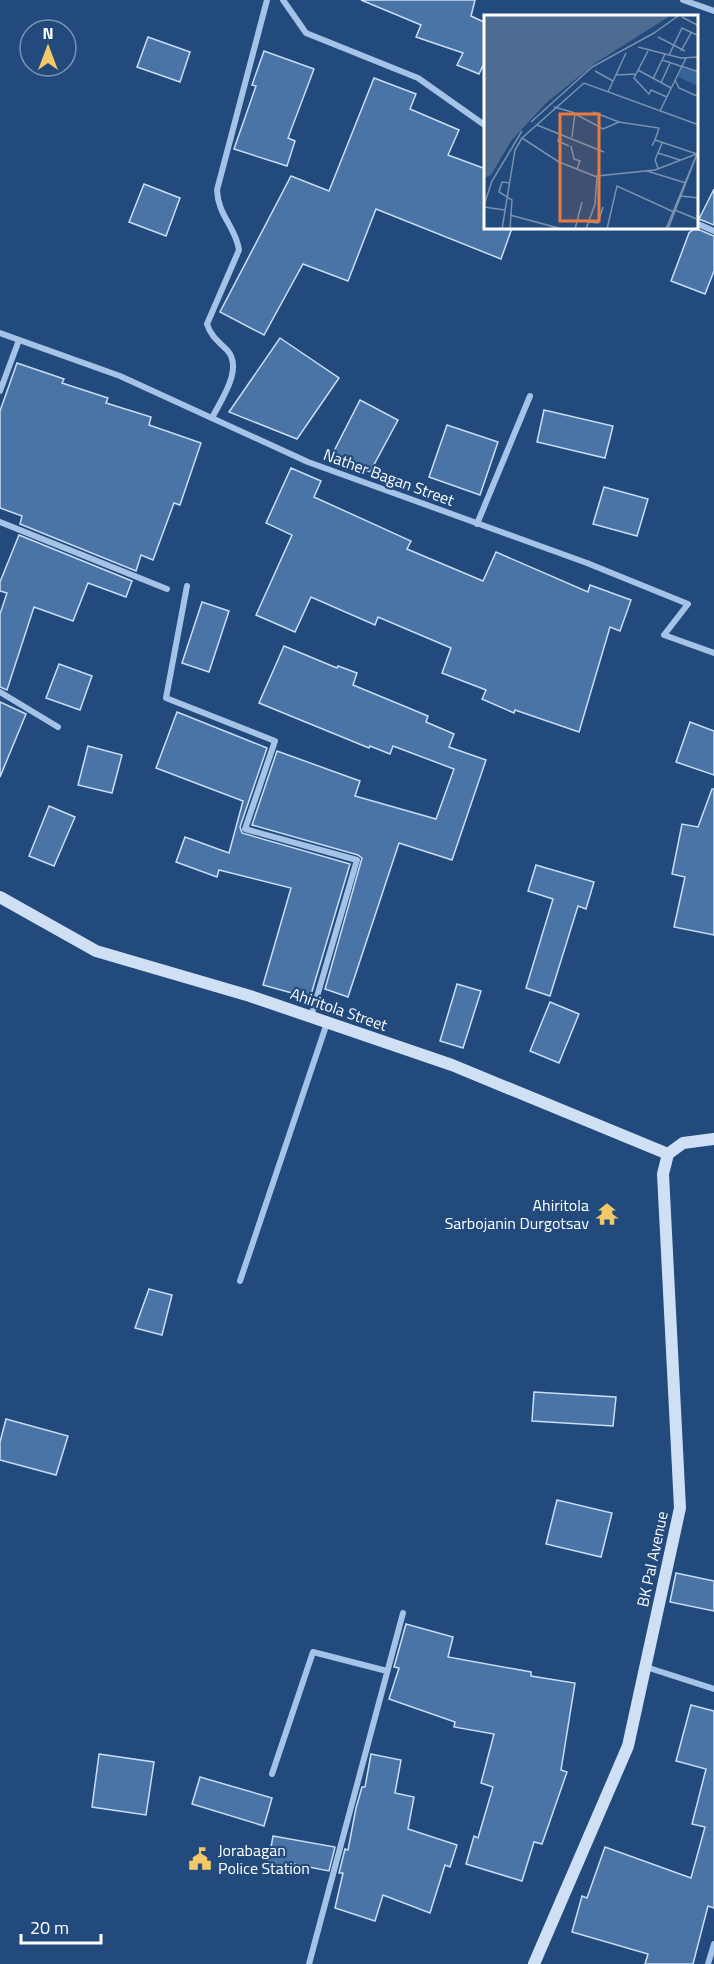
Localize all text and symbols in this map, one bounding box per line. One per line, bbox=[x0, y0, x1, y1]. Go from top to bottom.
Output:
inset map bbox=[484, 15, 699, 230]
north arrow bbox=[18, 18, 78, 78]
text: N bbox=[42, 21, 54, 45]
street label: Nather Bagan Street bbox=[320, 442, 458, 512]
street label: Ahiritola Street bbox=[287, 981, 391, 1037]
place label: Ahiritola Sarbojanin Durgotsav bbox=[445, 1193, 589, 1235]
temple icon: Ahiritola Sarbojanin Durgotsav bbox=[594, 1201, 620, 1227]
street label: BK Pal Avenue bbox=[630, 1509, 674, 1609]
place label: Jorabagan Police Station bbox=[218, 1838, 310, 1880]
public building icon: Jorabagan Police Station bbox=[187, 1846, 213, 1872]
scale bar bbox=[21, 1907, 100, 1945]
text: 20 m bbox=[30, 1914, 69, 1941]

